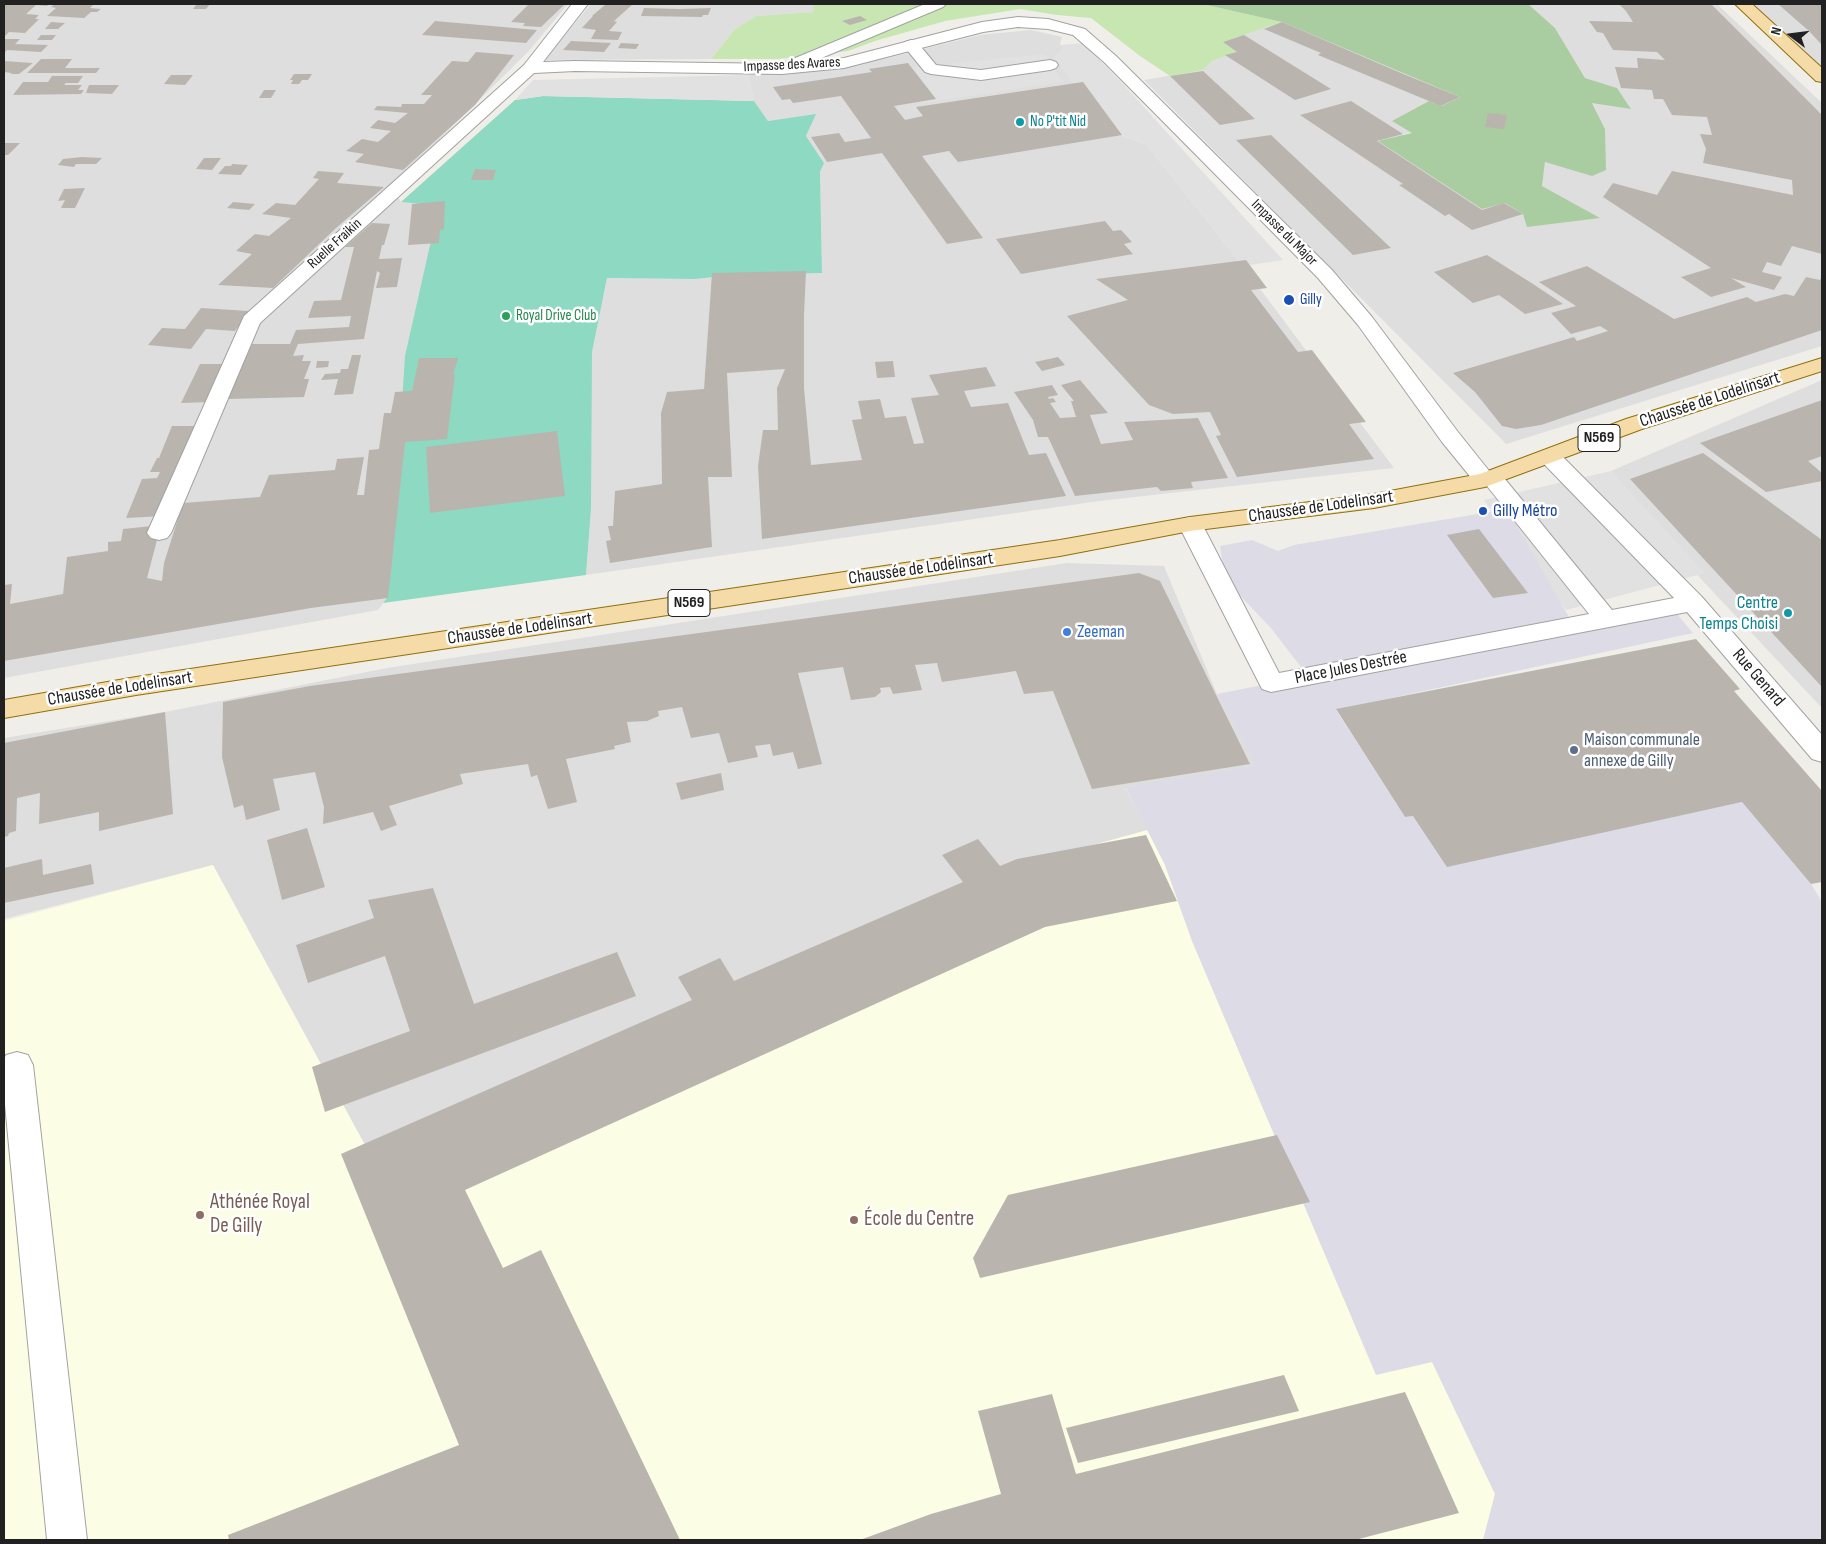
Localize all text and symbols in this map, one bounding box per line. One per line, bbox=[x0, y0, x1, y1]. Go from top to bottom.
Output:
north arrow bbox=[1766, 10, 1816, 60]
text: N bbox=[1767, 25, 1785, 37]
street label: Impasse des Avares bbox=[743, 53, 841, 77]
place label: No P'tit Nid bbox=[1030, 113, 1086, 131]
marker: No P'tit Nid bbox=[1014, 116, 1026, 128]
street label: Impasse du Major bbox=[1247, 196, 1321, 270]
street label: Ruelle Fraikin bbox=[304, 215, 366, 273]
place label: Gilly bbox=[1300, 291, 1322, 309]
marker: Gilly bbox=[1282, 293, 1296, 307]
place label: Royal Drive Club bbox=[516, 307, 597, 325]
marker: Royal Drive Club bbox=[500, 310, 512, 322]
street label: Chaussée de Lodelinsart bbox=[1637, 367, 1783, 433]
road number: N569 bbox=[1578, 424, 1620, 452]
street label: Chaussée de Lodelinsart bbox=[1247, 486, 1395, 528]
place label: Gilly Métro bbox=[1493, 500, 1558, 522]
marker: Gilly Métro bbox=[1477, 505, 1489, 517]
street label: Chaussée de Lodelinsart bbox=[847, 548, 995, 590]
road number: N569 bbox=[668, 590, 710, 616]
place label: Centre Temps Choisi bbox=[1699, 592, 1778, 634]
marker: Centre Temps Choisi bbox=[1782, 607, 1794, 619]
street label: Chaussée de Lodelinsart bbox=[446, 608, 594, 650]
place label: Zeeman bbox=[1077, 621, 1125, 643]
marker: Zeeman bbox=[1061, 626, 1073, 638]
street label: Rue Genard bbox=[1727, 645, 1789, 711]
street label: Place Jules Destrée bbox=[1293, 647, 1409, 689]
street label: Chaussée de Lodelinsart bbox=[46, 667, 194, 711]
place label: Maison communale annexe de Gilly bbox=[1584, 729, 1700, 772]
marker: Maison communale annexe de Gilly bbox=[1568, 744, 1580, 756]
place label: Athénée Royal De Gilly bbox=[210, 1190, 310, 1240]
place label: École du Centre bbox=[864, 1207, 974, 1233]
marker: Athénée Royal De Gilly bbox=[194, 1209, 206, 1221]
marker: École du Centre bbox=[848, 1214, 860, 1226]

